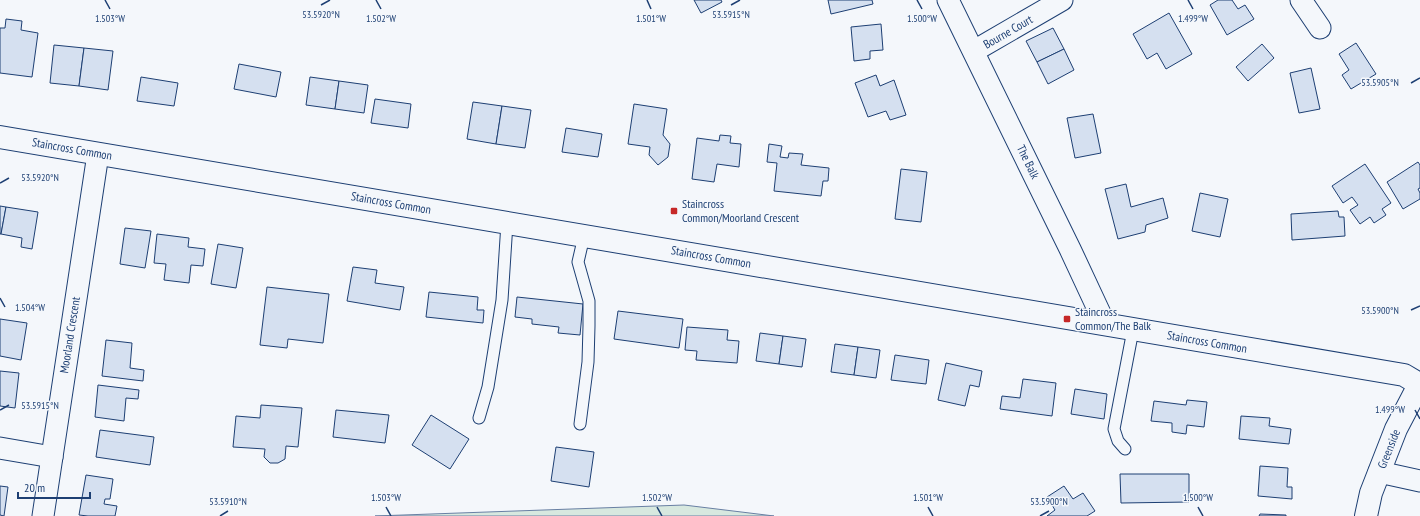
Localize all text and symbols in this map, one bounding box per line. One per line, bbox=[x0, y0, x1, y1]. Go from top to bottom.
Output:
text: 53.5920°N bbox=[302, 8, 340, 21]
text: 53.5915°N bbox=[712, 8, 750, 21]
street label: Bourne Court bbox=[980, 11, 1036, 52]
text: 1.503°W bbox=[95, 12, 125, 25]
text: 1.502°W bbox=[366, 12, 396, 25]
text: 1.501°W bbox=[636, 12, 666, 25]
text: 1.500°W bbox=[907, 12, 937, 25]
text: 1.499°W bbox=[1178, 12, 1208, 25]
text: 53.5905°N bbox=[1361, 76, 1399, 89]
street label: Staincross Common bbox=[31, 134, 113, 163]
street label: The Balk bbox=[1014, 142, 1043, 182]
text: 53.5920°N bbox=[21, 171, 59, 184]
street label: Staincross Common bbox=[350, 188, 432, 217]
place label: Staincross Common/Moorland Crescent bbox=[682, 196, 800, 225]
marker: Staincross Common/Moorland Crescent bbox=[669, 206, 679, 216]
street label: Staincross Common bbox=[670, 242, 752, 271]
street label: Moorland Crescent bbox=[56, 295, 83, 374]
text: 1.504°W bbox=[15, 301, 45, 314]
place label: Staincross Common/The Balk bbox=[1075, 304, 1151, 333]
text: 53.5900°N bbox=[1361, 304, 1399, 317]
marker: Staincross Common/The Balk bbox=[1062, 314, 1072, 324]
street label: Staincross Common bbox=[1166, 327, 1248, 356]
text: 53.5915°N bbox=[21, 399, 59, 412]
text: 1.499°W bbox=[1375, 403, 1405, 416]
street label: Greenside bbox=[1374, 427, 1403, 471]
scale bar bbox=[18, 474, 90, 500]
text: 20 m bbox=[24, 480, 45, 495]
text: 1.503°W bbox=[371, 491, 401, 504]
text: 1.502°W bbox=[642, 491, 672, 504]
text: 1.501°W bbox=[913, 491, 943, 504]
text: 1.500°W bbox=[1183, 491, 1213, 504]
text: 53.5910°N bbox=[209, 495, 247, 508]
text: 53.5900°N bbox=[1030, 495, 1068, 508]

